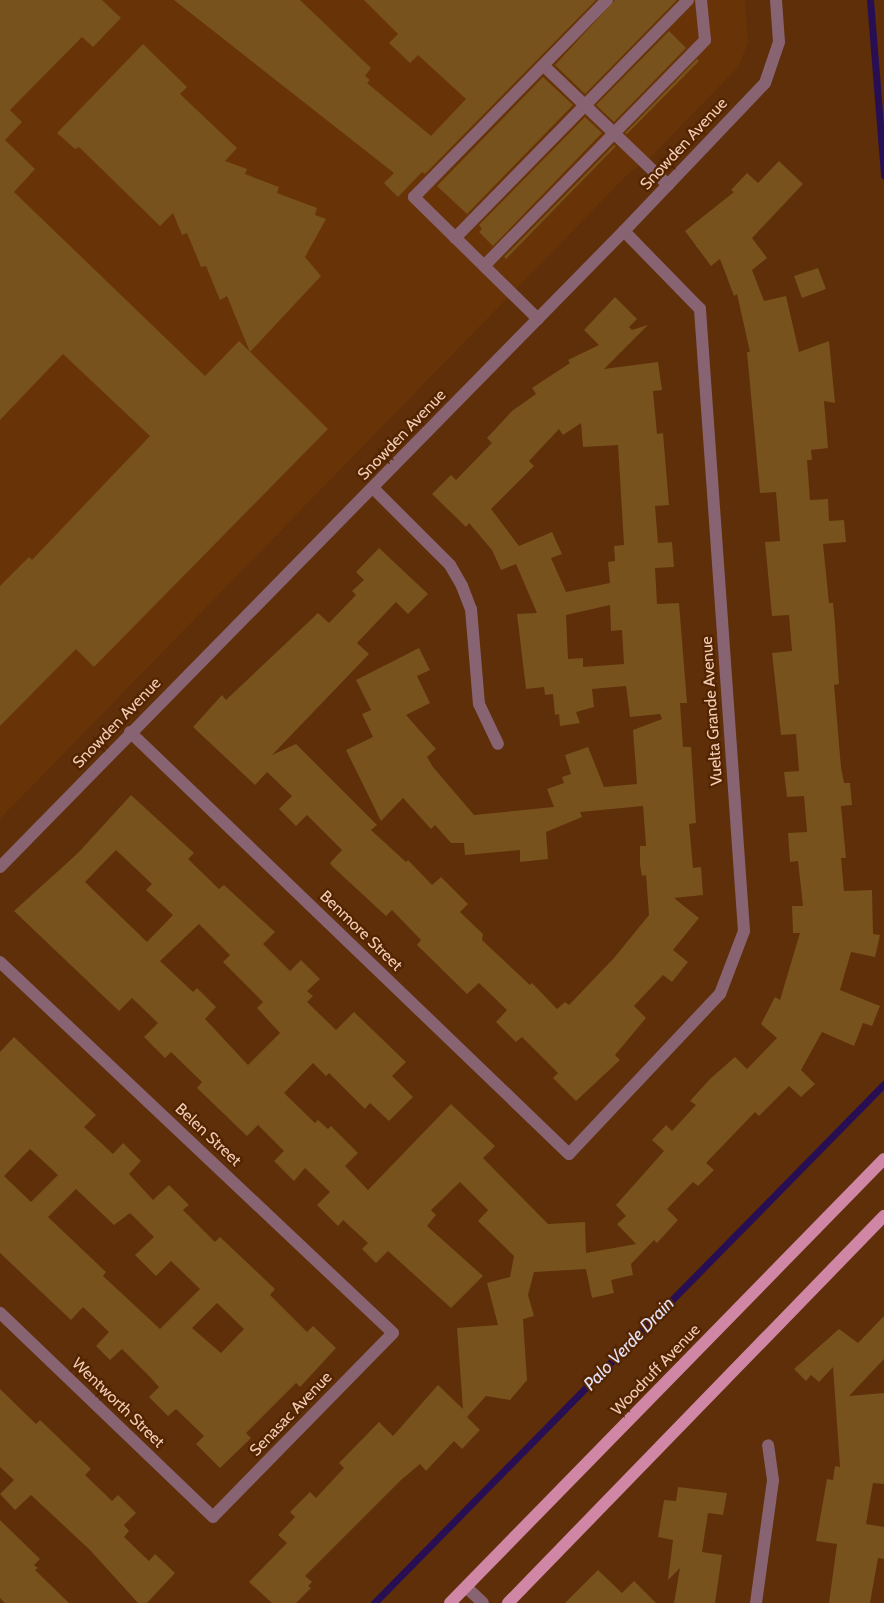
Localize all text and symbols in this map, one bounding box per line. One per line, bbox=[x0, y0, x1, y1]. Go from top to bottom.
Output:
street label: Snowden Avenue bbox=[636, 94, 732, 194]
street label: Snowden Avenue bbox=[354, 386, 450, 484]
street label: Vuelta Grande Avenue bbox=[697, 636, 727, 786]
street label: Snowden Avenue bbox=[69, 674, 165, 772]
street label: Benmore Street bbox=[316, 887, 406, 975]
street label: Belen Street bbox=[171, 1100, 245, 1170]
water label: Palo Verde Drain bbox=[579, 1293, 679, 1395]
street label: Woodruff Avenue bbox=[608, 1320, 704, 1420]
street label: Wentworth Street bbox=[68, 1354, 168, 1452]
street label: Senasac Avenue bbox=[246, 1368, 336, 1460]

